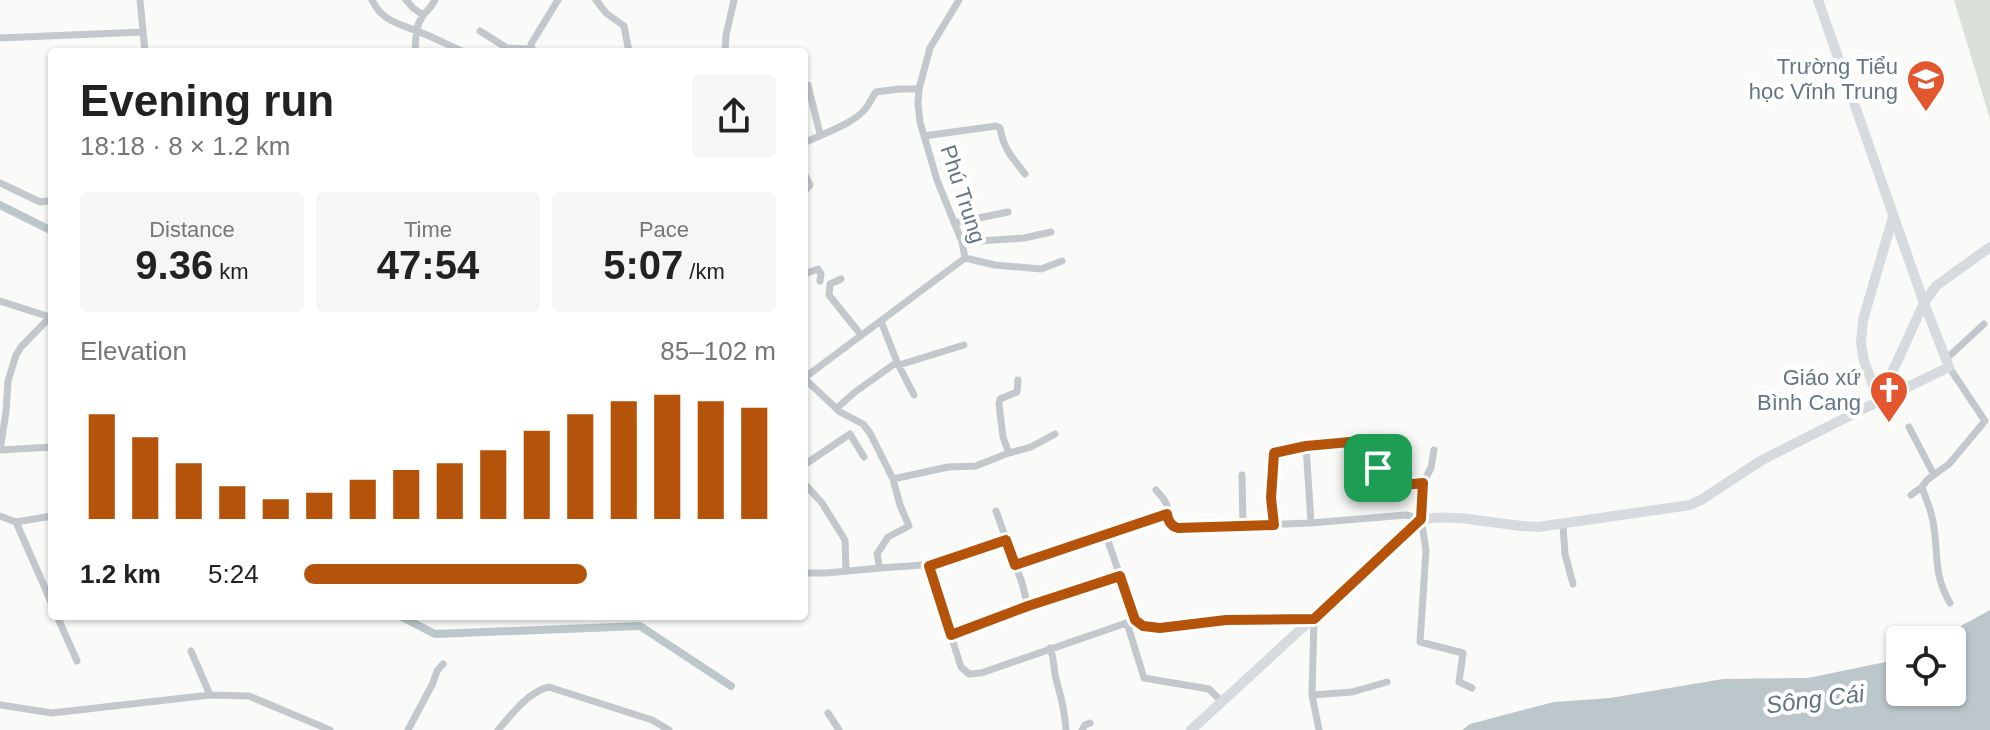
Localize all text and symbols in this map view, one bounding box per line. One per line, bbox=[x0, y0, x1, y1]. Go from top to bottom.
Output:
place label: Trường Tiểu học Vĩnh Trung bbox=[1749, 54, 1898, 104]
school or university icon: Trường Tiểu học Vĩnh Trung bbox=[1905, 58, 1947, 113]
button: share bbox=[692, 74, 776, 158]
text: Evening run bbox=[80, 76, 334, 125]
text: 18:18 · 8 × 1.2 km bbox=[80, 131, 290, 161]
street label: Phú Trung bbox=[935, 142, 991, 246]
text: Distance bbox=[149, 217, 235, 242]
text: Time bbox=[404, 217, 452, 242]
text: Pace bbox=[639, 217, 689, 242]
text: 9.36 bbox=[135, 243, 213, 287]
text: 47:54 bbox=[377, 243, 479, 287]
text: 5:07 bbox=[603, 243, 683, 287]
text: km bbox=[213, 259, 249, 284]
text: /km bbox=[683, 259, 725, 284]
text: Elevation bbox=[80, 336, 187, 366]
text: 85–102 m bbox=[660, 336, 776, 366]
place label: Giáo xứ Bình Cang bbox=[1757, 365, 1861, 415]
church icon: Giáo xứ Bình Cang bbox=[1868, 369, 1910, 424]
pin bbox=[1344, 434, 1412, 502]
icon: arrive bbox=[1356, 446, 1400, 490]
text: 1.2 km bbox=[80, 559, 161, 589]
text: 5:24 bbox=[208, 559, 259, 589]
map controls bbox=[1886, 626, 1966, 706]
button: locate bbox=[1886, 626, 1966, 706]
water label: Sông Cái bbox=[1764, 680, 1866, 718]

